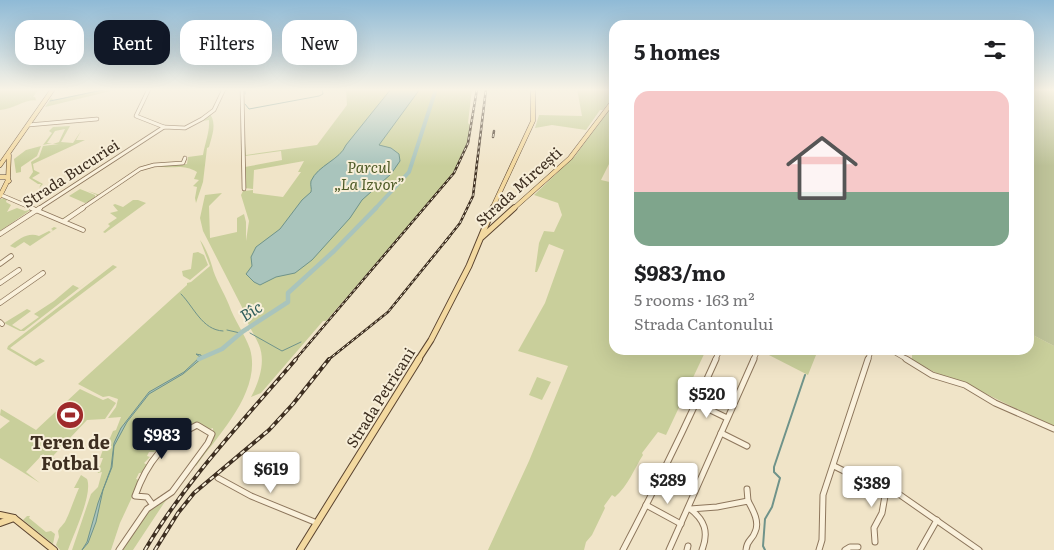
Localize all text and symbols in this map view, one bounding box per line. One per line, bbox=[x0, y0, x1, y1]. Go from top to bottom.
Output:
chip: Buy bbox=[15, 20, 84, 65]
chip: Rent bbox=[94, 20, 170, 65]
chip: Filters bbox=[180, 20, 272, 65]
chip: New bbox=[282, 20, 357, 65]
text: 5 homes bbox=[634, 35, 720, 66]
icon: filters bbox=[981, 36, 1009, 64]
icon: home bbox=[777, 123, 867, 213]
street label: Strada Bucuriei bbox=[17, 133, 123, 213]
street label: Strada Mircești bbox=[470, 141, 566, 231]
park label: Parcul „La Izvor” bbox=[334, 155, 404, 195]
text: $983/mo bbox=[634, 256, 726, 287]
text: 5 rooms · 163 m² bbox=[634, 287, 755, 311]
water label: Bîc bbox=[235, 294, 267, 326]
text: Strada Cantonului bbox=[634, 311, 773, 335]
street label: Strada Petricani bbox=[340, 342, 420, 452]
pin: $520 bbox=[677, 376, 737, 419]
text: $520 bbox=[689, 381, 725, 405]
sports icon: Teren de Fotbal bbox=[55, 400, 85, 430]
pin: $983 bbox=[132, 418, 192, 460]
text: $983 bbox=[143, 422, 181, 446]
place label: Teren de Fotbal bbox=[30, 428, 110, 476]
pin: $619 bbox=[241, 452, 301, 494]
text: $619 bbox=[254, 456, 288, 480]
pin: $289 bbox=[638, 462, 698, 505]
pin: $389 bbox=[842, 466, 902, 508]
text: $289 bbox=[650, 467, 686, 491]
text: $389 bbox=[853, 470, 891, 494]

